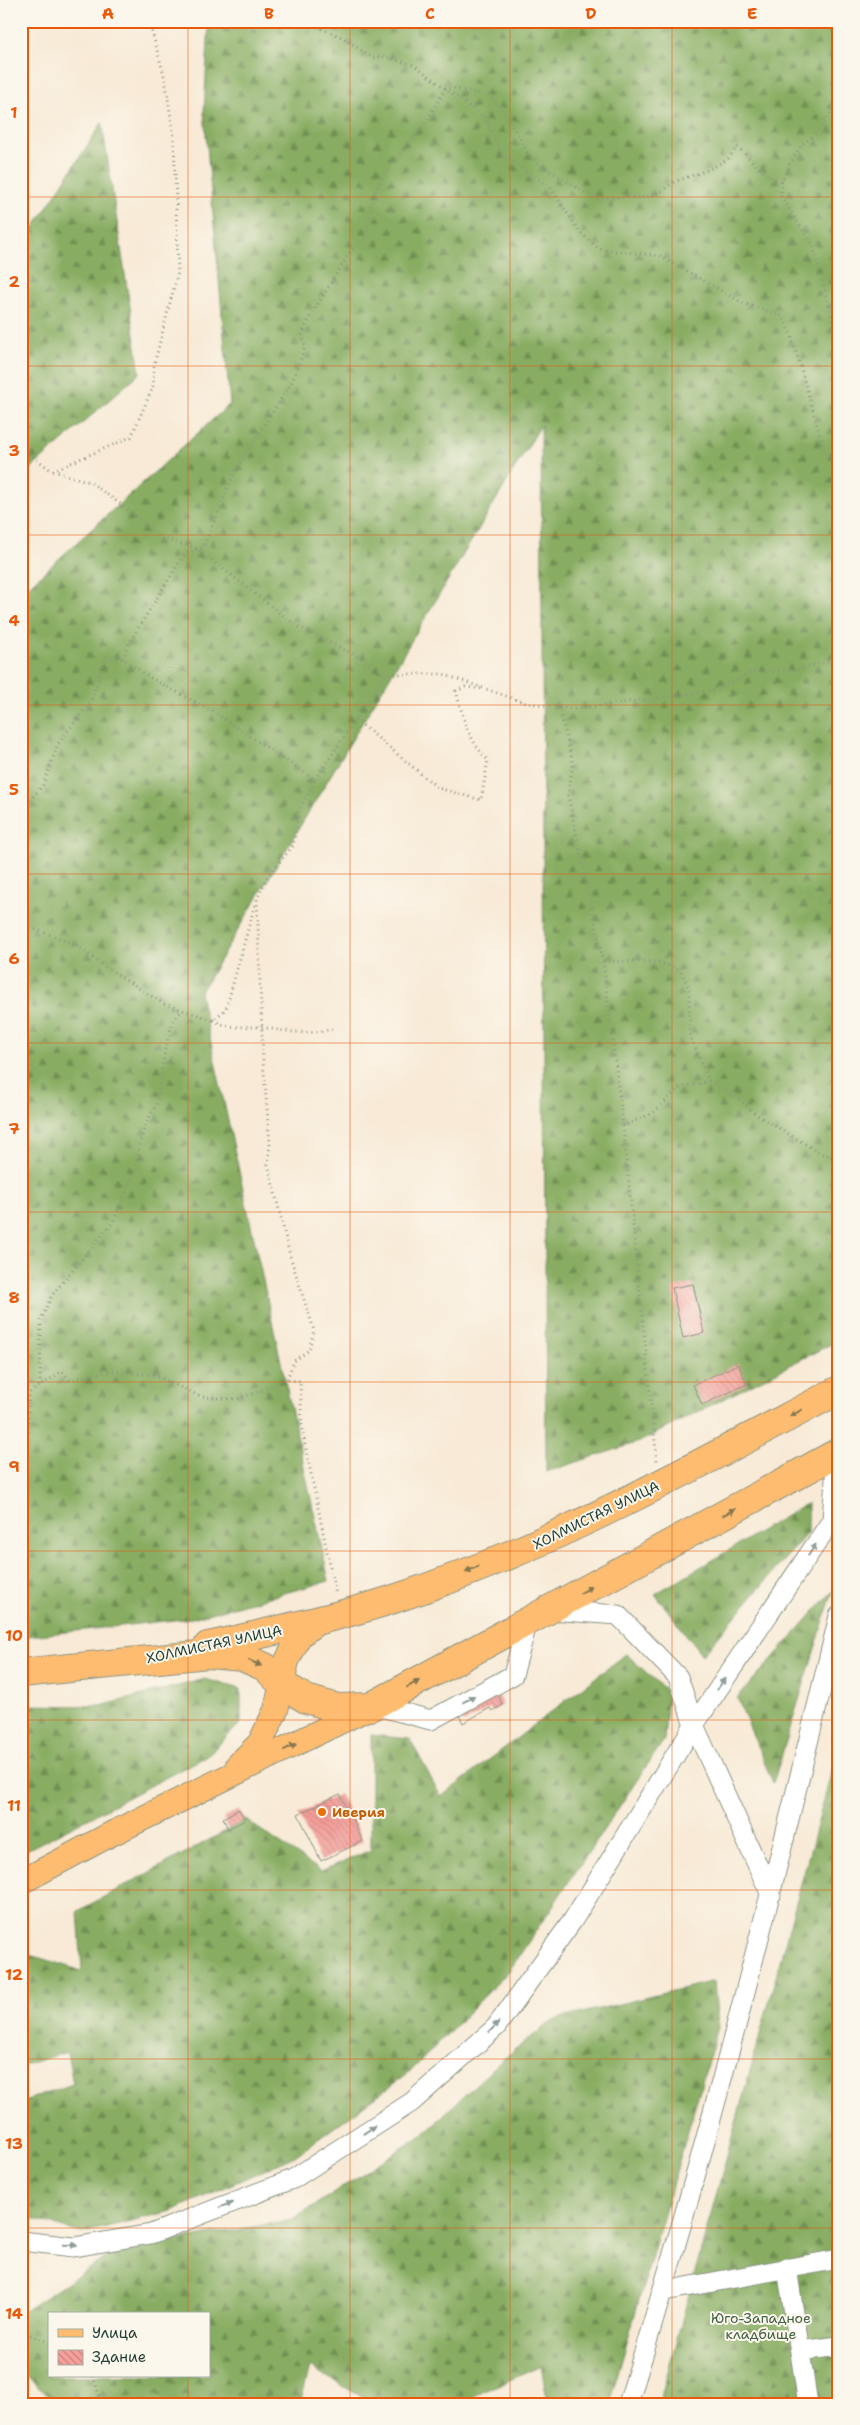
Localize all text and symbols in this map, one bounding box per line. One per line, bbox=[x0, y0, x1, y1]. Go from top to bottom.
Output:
text: A bbox=[102, 3, 114, 24]
text: B bbox=[264, 3, 274, 24]
text: C bbox=[425, 3, 435, 24]
text: D bbox=[585, 3, 597, 24]
text: E bbox=[747, 3, 757, 24]
text: 1 bbox=[10, 102, 18, 123]
text: 2 bbox=[8, 271, 20, 292]
text: 3 bbox=[8, 440, 20, 461]
text: 4 bbox=[8, 610, 20, 631]
text: 5 bbox=[9, 779, 19, 800]
text: 6 bbox=[8, 948, 20, 969]
text: 7 bbox=[8, 1118, 20, 1139]
text: 8 bbox=[8, 1287, 20, 1308]
one-way arrow bbox=[788, 1409, 803, 1417]
text: 9 bbox=[8, 1456, 20, 1477]
street label: ХОЛМИСТАЯ УЛИЦА bbox=[530, 1477, 662, 1553]
one-way arrow bbox=[722, 1508, 736, 1516]
one-way arrow bbox=[807, 1543, 817, 1557]
one-way arrow bbox=[465, 1566, 480, 1573]
one-way arrow bbox=[580, 1585, 593, 1594]
street label: ХОЛМИСТАЯ УЛИЦА bbox=[145, 1621, 283, 1667]
text: 10 bbox=[5, 1625, 23, 1646]
one-way arrow bbox=[248, 1659, 262, 1667]
one-way arrow bbox=[716, 1678, 726, 1691]
one-way arrow bbox=[406, 1680, 420, 1688]
one-way arrow bbox=[461, 1695, 476, 1703]
one-way arrow bbox=[283, 1742, 297, 1750]
text: 11 bbox=[7, 1795, 21, 1816]
place label: Иверия bbox=[332, 1803, 385, 1821]
marker: Иверия bbox=[316, 1806, 328, 1818]
text: 12 bbox=[5, 1964, 23, 1985]
one-way arrow bbox=[488, 2022, 500, 2034]
one-way arrow bbox=[362, 2125, 376, 2135]
text: 13 bbox=[5, 2133, 23, 2154]
one-way arrow bbox=[219, 2201, 234, 2209]
one-way arrow bbox=[62, 2242, 78, 2250]
text: 14 bbox=[5, 2303, 23, 2324]
park label: Юго-Западное кладбище bbox=[711, 2309, 811, 2343]
legend bbox=[48, 2312, 210, 2378]
text: Улица bbox=[92, 2323, 138, 2343]
text: Здание bbox=[92, 2347, 146, 2367]

